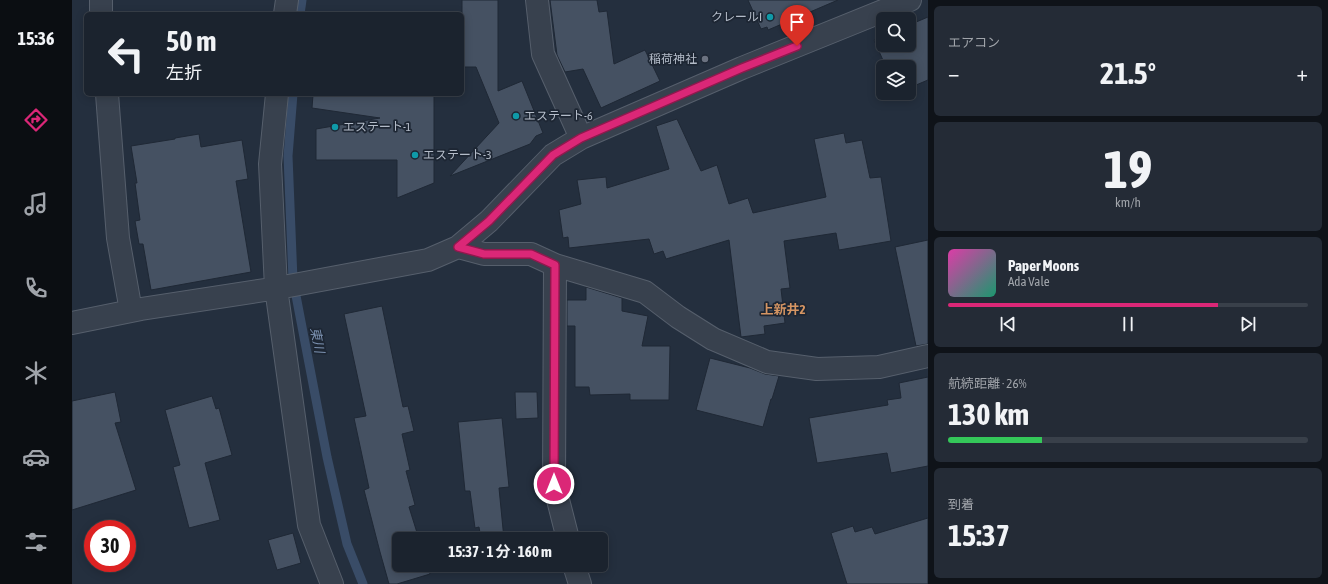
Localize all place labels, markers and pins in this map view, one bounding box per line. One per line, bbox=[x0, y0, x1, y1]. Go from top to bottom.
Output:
pin bbox=[780, 5, 814, 46]
place label: クレールI bbox=[711, 10, 762, 24]
marker: クレールI bbox=[765, 12, 775, 22]
place label: 稲荷神社 bbox=[649, 52, 697, 66]
marker: 稲荷神社 bbox=[700, 54, 710, 64]
place label: エステート-6 bbox=[524, 109, 593, 123]
marker: エステート-6 bbox=[511, 111, 521, 121]
place label: エステート-1 bbox=[343, 120, 411, 134]
marker: エステート-1 bbox=[330, 122, 340, 132]
place label: エステート-3 bbox=[423, 148, 492, 162]
marker: エステート-3 bbox=[410, 150, 420, 160]

